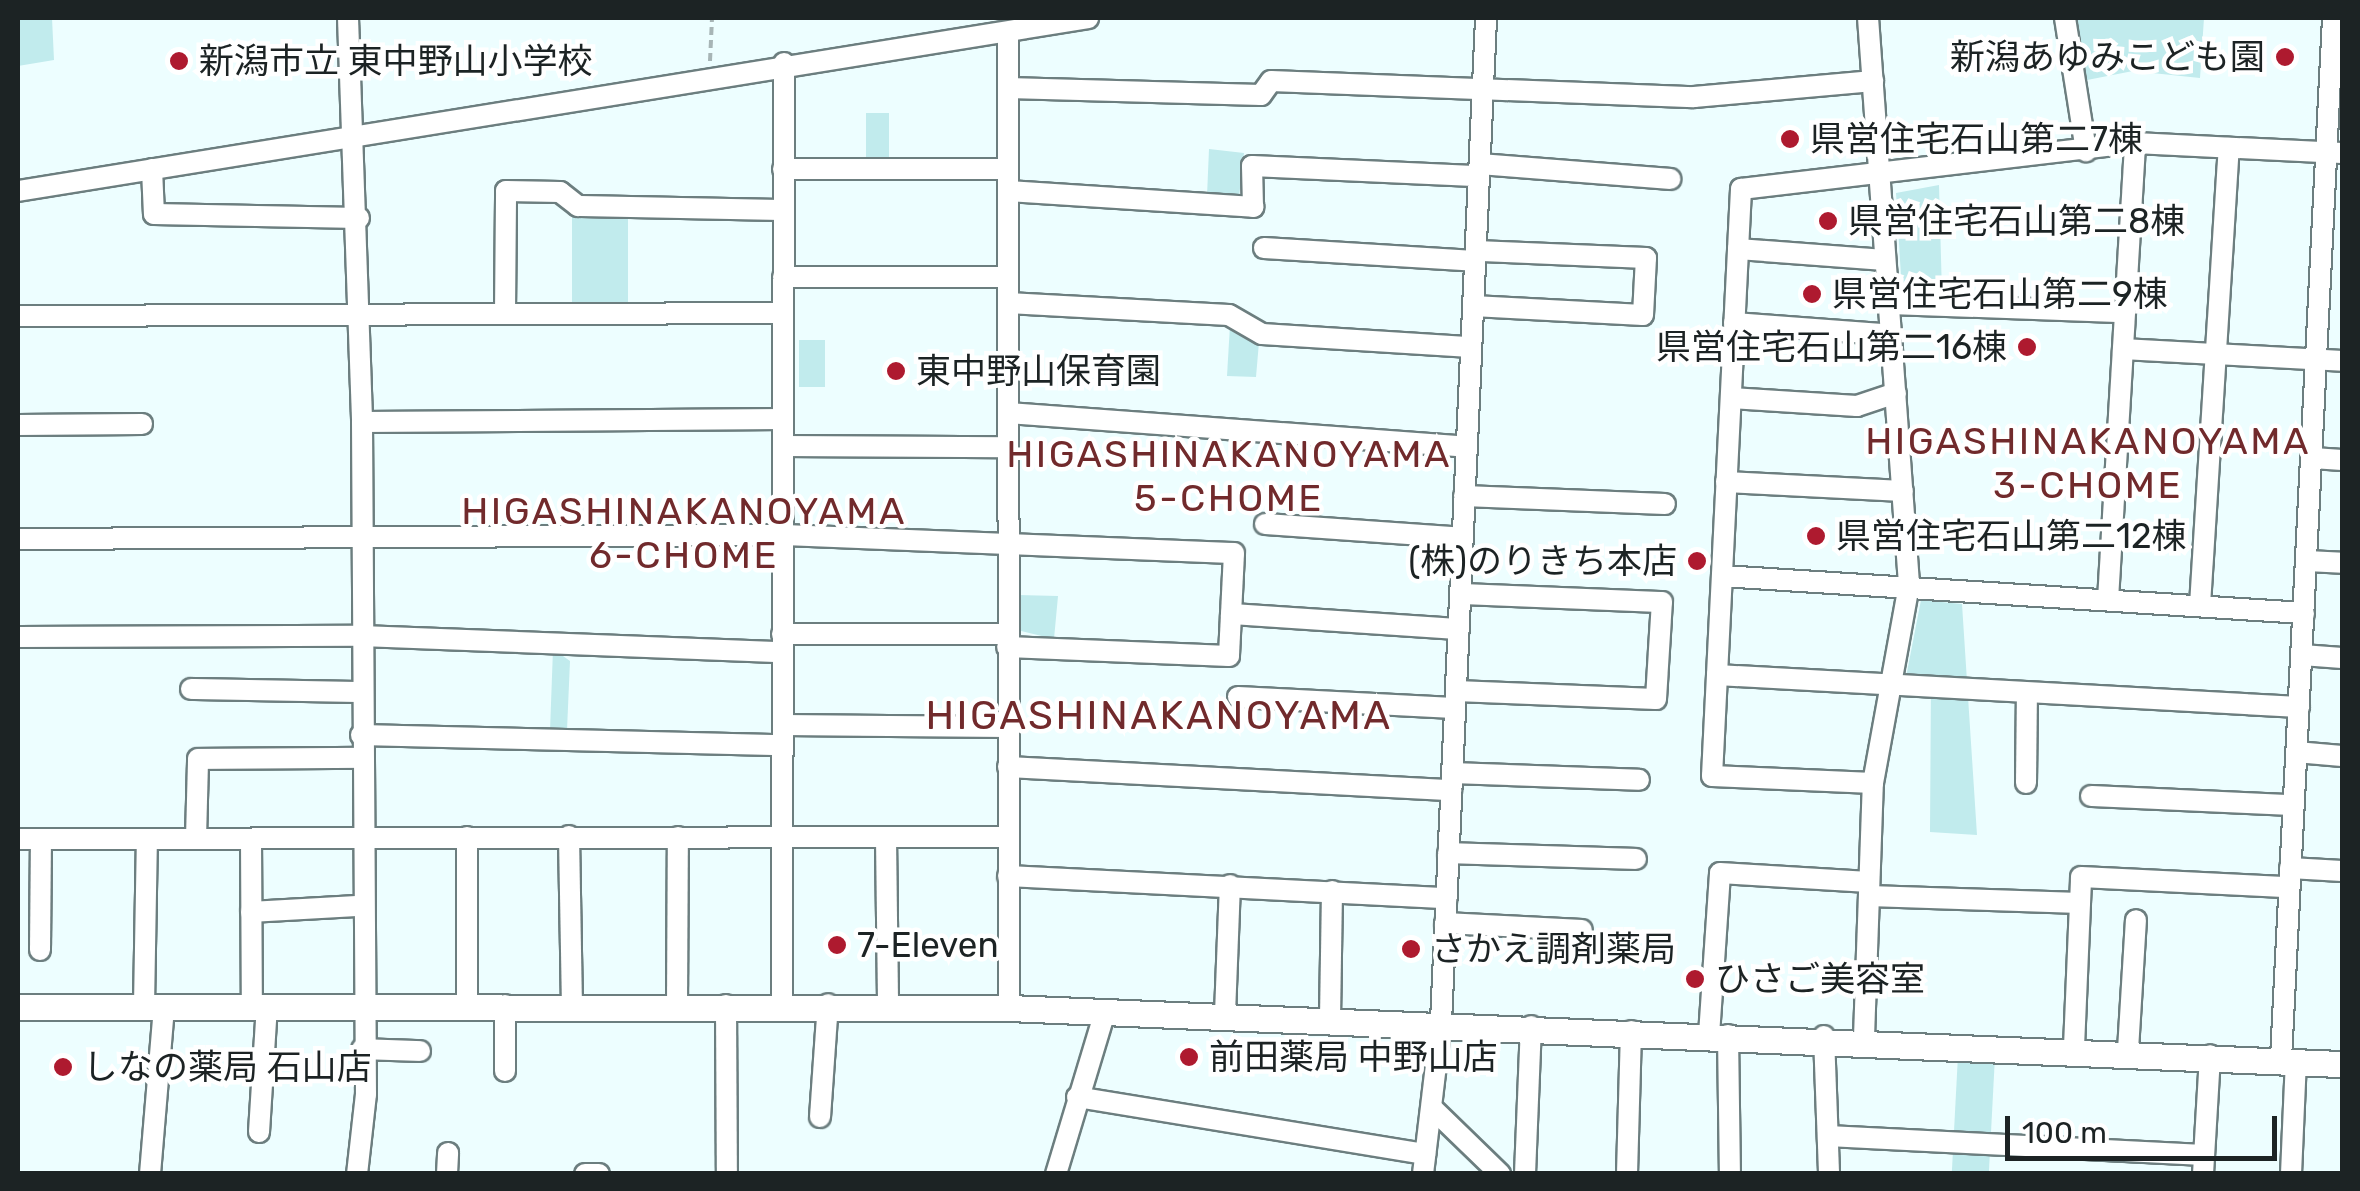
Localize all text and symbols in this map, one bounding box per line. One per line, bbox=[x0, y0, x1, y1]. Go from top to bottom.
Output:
place label: 新潟あゆみこども園 bbox=[1950, 36, 2265, 78]
place label: 新潟市立 東中野山小学校 bbox=[199, 40, 593, 82]
marker: 新潟あゆみこども園 bbox=[2274, 46, 2296, 68]
marker: 新潟市立 東中野山小学校 bbox=[168, 50, 190, 72]
place label: 県営住宅石山第二7棟 bbox=[1810, 118, 2143, 160]
marker: 県営住宅石山第二7棟 bbox=[1779, 128, 1801, 150]
place label: 県営住宅石山第二8棟 bbox=[1848, 200, 2185, 242]
marker: 県営住宅石山第二8棟 bbox=[1817, 210, 1839, 232]
place label: 県営住宅石山第二9棟 bbox=[1832, 273, 2168, 315]
marker: 県営住宅石山第二9棟 bbox=[1801, 283, 1823, 305]
place label: 県営住宅石山第二16棟 bbox=[1656, 326, 2007, 368]
marker: 県営住宅石山第二16棟 bbox=[2016, 336, 2038, 358]
place label: 東中野山保育園 bbox=[916, 350, 1161, 392]
marker: 東中野山保育園 bbox=[885, 360, 907, 382]
district label: HIGASHINAKANOYAMA 3-CHOME bbox=[1865, 419, 2311, 508]
district label: HIGASHINAKANOYAMA 5-CHOME bbox=[1006, 432, 1452, 522]
district label: HIGASHINAKANOYAMA 6-CHOME bbox=[461, 489, 907, 578]
place label: 県営住宅石山第二12棟 bbox=[1836, 515, 2187, 557]
marker: 県営住宅石山第二12棟 bbox=[1805, 525, 1827, 547]
place label: (株)のりきち本店 bbox=[1408, 540, 1677, 582]
marker: (株)のりきち本店 bbox=[1686, 550, 1708, 572]
district label: HIGASHINAKANOYAMA bbox=[926, 692, 1392, 740]
place label: 7-Eleven bbox=[857, 924, 999, 966]
place label: さかえ調剤薬局 bbox=[1431, 928, 1676, 970]
marker: 7-Eleven bbox=[826, 934, 848, 956]
marker: さかえ調剤薬局 bbox=[1400, 938, 1422, 960]
place label: ひさご美容室 bbox=[1715, 958, 1925, 1000]
marker: ひさご美容室 bbox=[1684, 968, 1706, 990]
place label: 前田薬局 中野山店 bbox=[1209, 1036, 1498, 1078]
place label: しなの薬局 石山店 bbox=[83, 1046, 372, 1088]
marker: 前田薬局 中野山店 bbox=[1178, 1046, 1200, 1068]
marker: しなの薬局 石山店 bbox=[52, 1056, 74, 1078]
scale bar bbox=[2010, 1096, 2282, 1158]
text: 100 m bbox=[2022, 1115, 2107, 1151]

